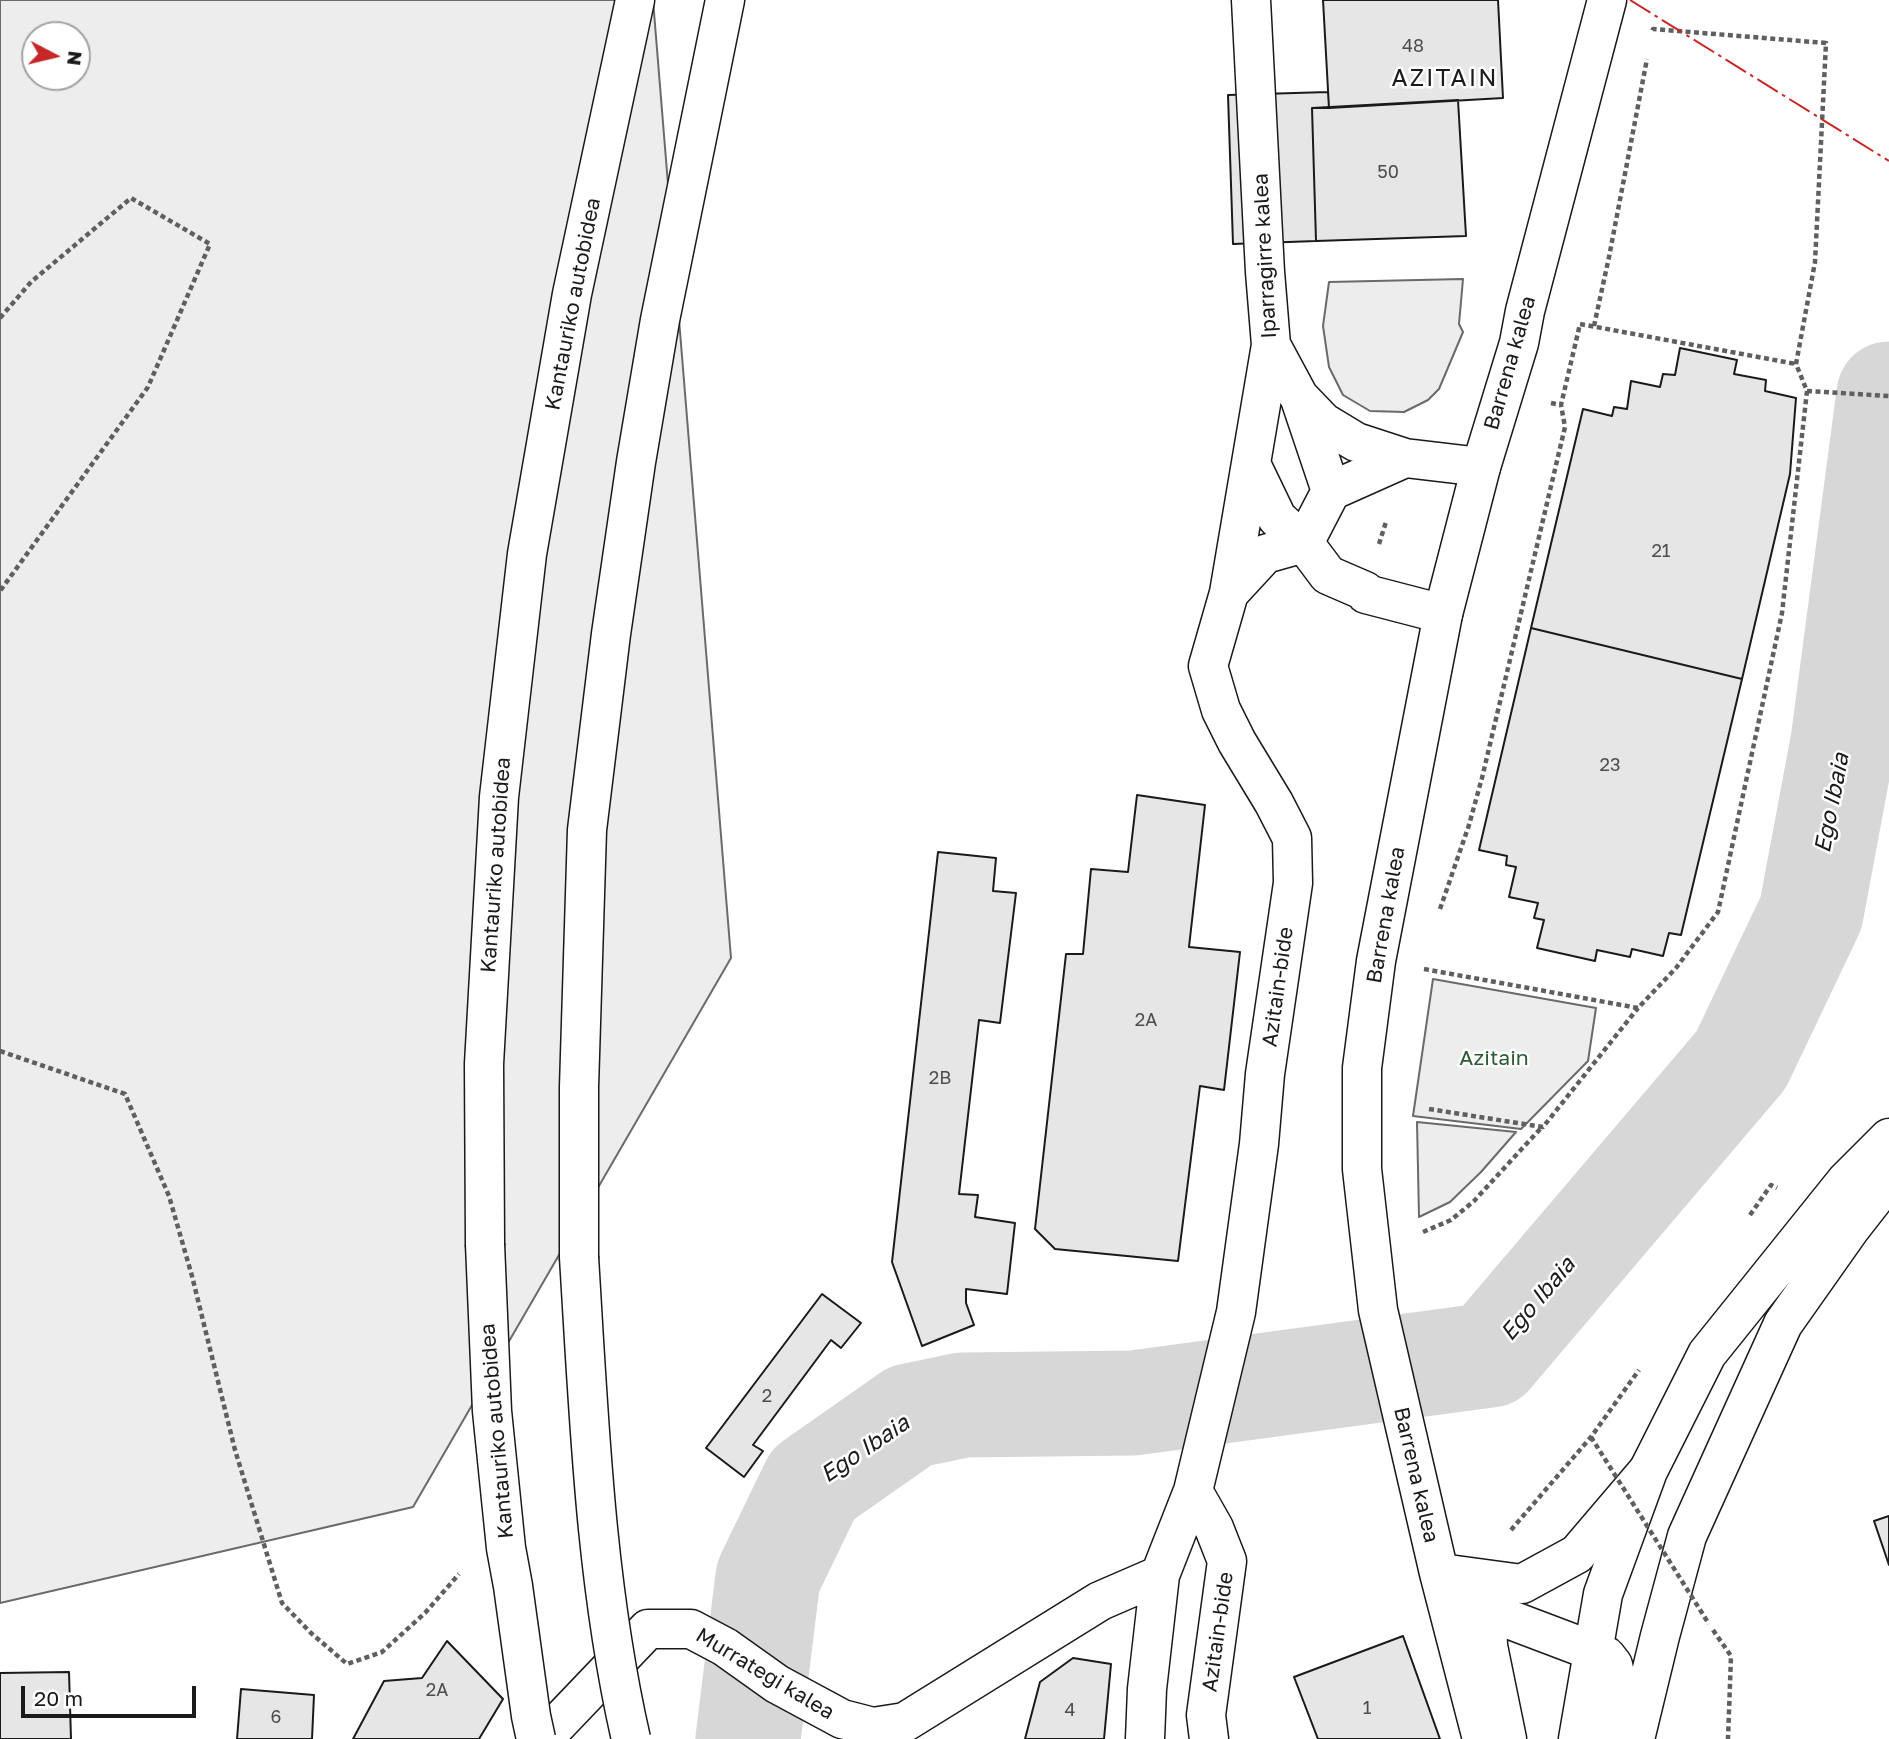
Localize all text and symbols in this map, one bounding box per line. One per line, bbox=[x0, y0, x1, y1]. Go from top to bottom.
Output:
north arrow bbox=[21, 21, 91, 91]
house number: 48 bbox=[1402, 35, 1424, 57]
text: N bbox=[63, 50, 88, 67]
district label: AZITAIN bbox=[1392, 64, 1498, 92]
house number: 50 bbox=[1377, 161, 1399, 183]
street label: Iparragirre kalea bbox=[1248, 173, 1282, 339]
street label: Kantauriko autobidea bbox=[540, 196, 606, 412]
street label: Barrena kalea bbox=[1479, 293, 1541, 433]
house number: 21 bbox=[1651, 540, 1671, 562]
water label: Ego Ibaia bbox=[1809, 751, 1855, 855]
house number: 23 bbox=[1600, 754, 1620, 776]
street label: Kantauriko autobidea bbox=[476, 756, 516, 974]
street label: Barrena kalea bbox=[1362, 845, 1410, 985]
street label: Azitain-bide bbox=[1257, 925, 1299, 1049]
house number: 2A bbox=[1135, 1009, 1157, 1031]
park label: Azitain bbox=[1459, 1045, 1529, 1071]
house number: 2B bbox=[929, 1067, 951, 1089]
water label: Ego Ibaia bbox=[1495, 1251, 1581, 1347]
street label: Kantauriko autobidea bbox=[475, 1322, 519, 1540]
house number: 2 bbox=[762, 1385, 772, 1407]
street label: Barrena kalea bbox=[1388, 1405, 1444, 1545]
water label: Ego Ibaia bbox=[815, 1409, 915, 1489]
street label: Azitain-bide bbox=[1197, 1570, 1239, 1694]
street label: Murrategi kalea bbox=[691, 1623, 839, 1725]
scale bar bbox=[24, 1672, 200, 1716]
house number: 2A bbox=[426, 1679, 448, 1701]
text: 20 m bbox=[34, 1685, 83, 1711]
house number: 1 bbox=[1363, 1697, 1371, 1719]
house number: 4 bbox=[1065, 1699, 1075, 1721]
house number: 6 bbox=[271, 1706, 281, 1728]

